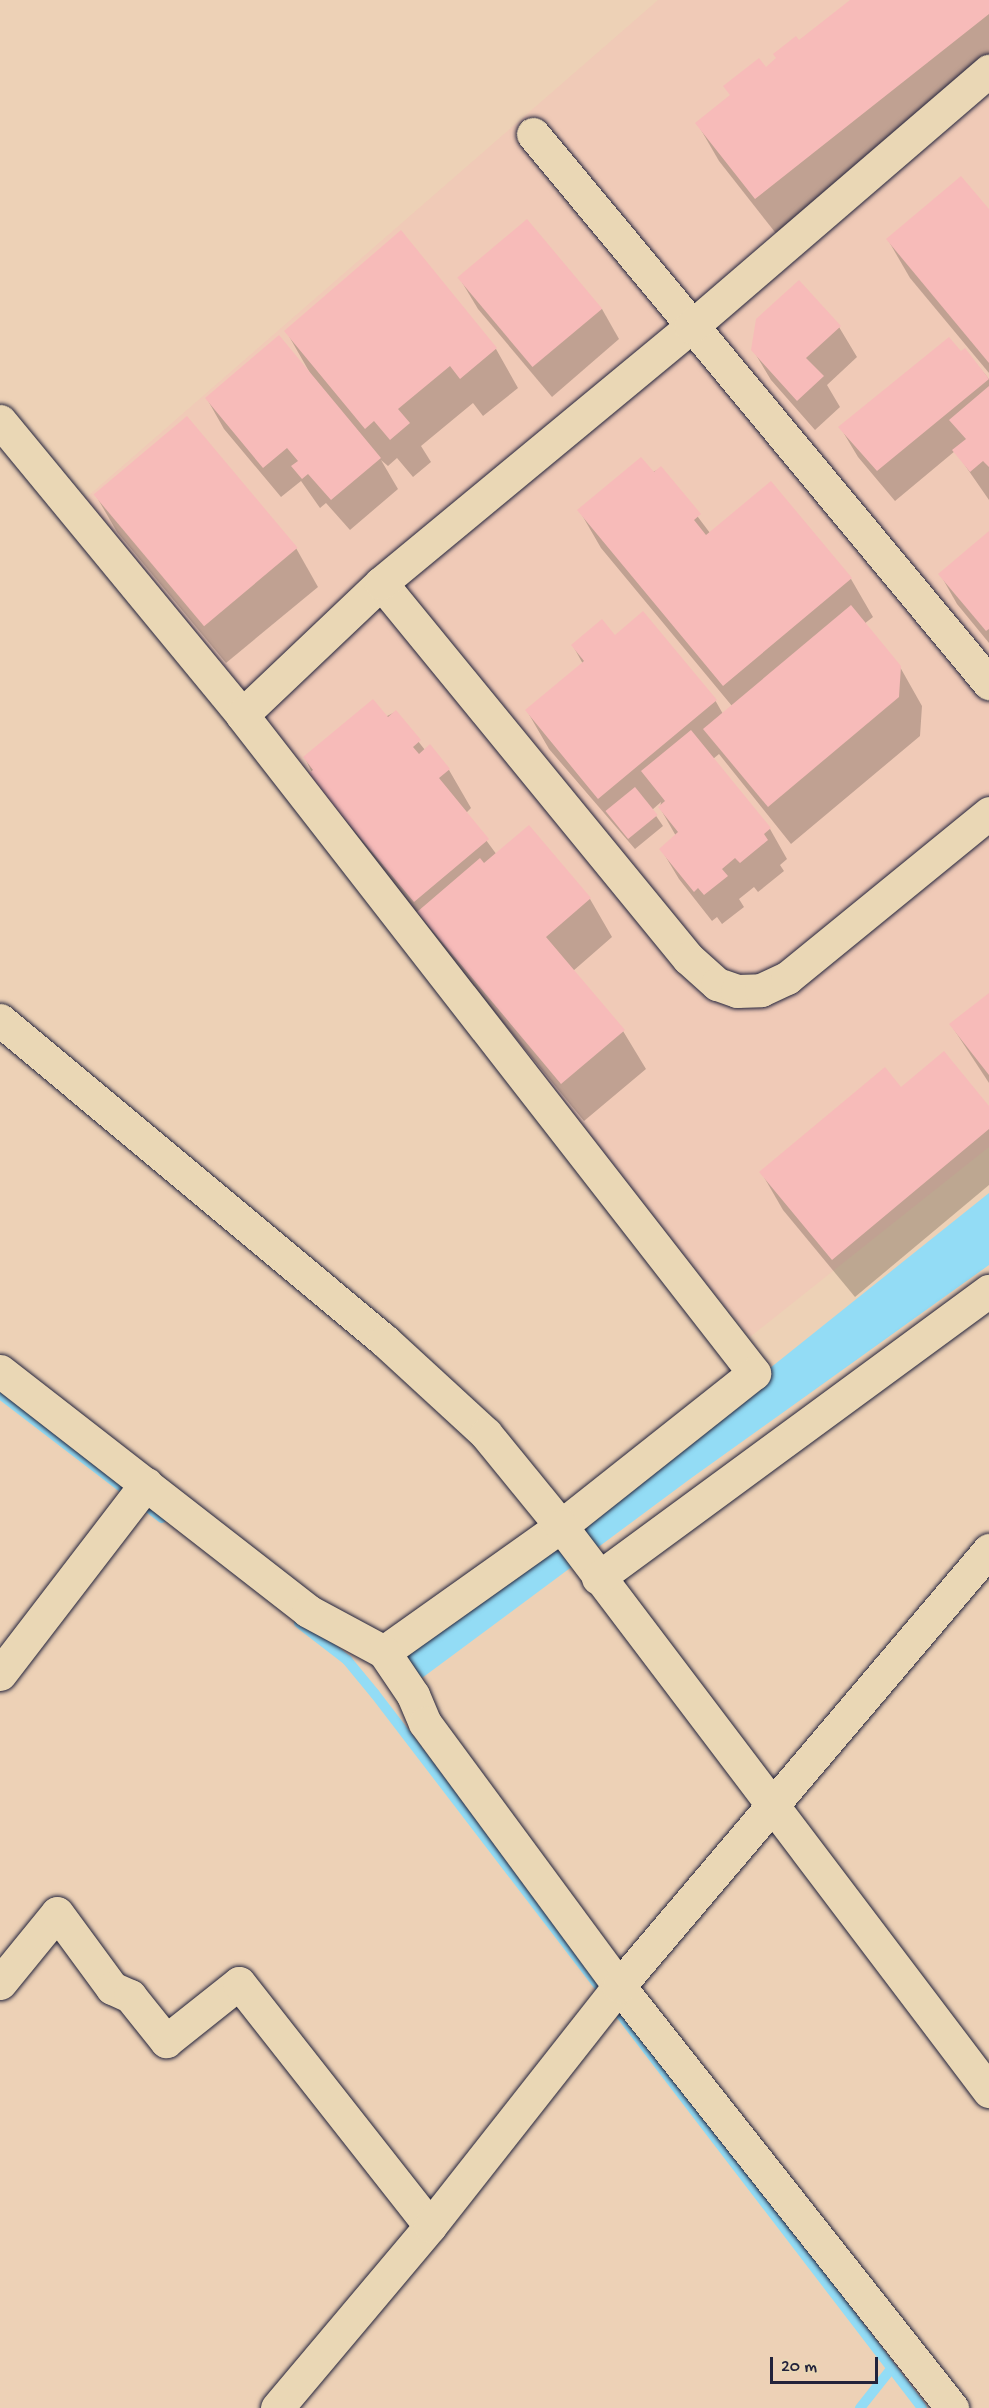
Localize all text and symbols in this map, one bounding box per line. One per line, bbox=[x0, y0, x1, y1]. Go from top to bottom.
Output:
scale bar bbox=[773, 2345, 881, 2383]
text: 20 m bbox=[781, 2357, 817, 2378]

